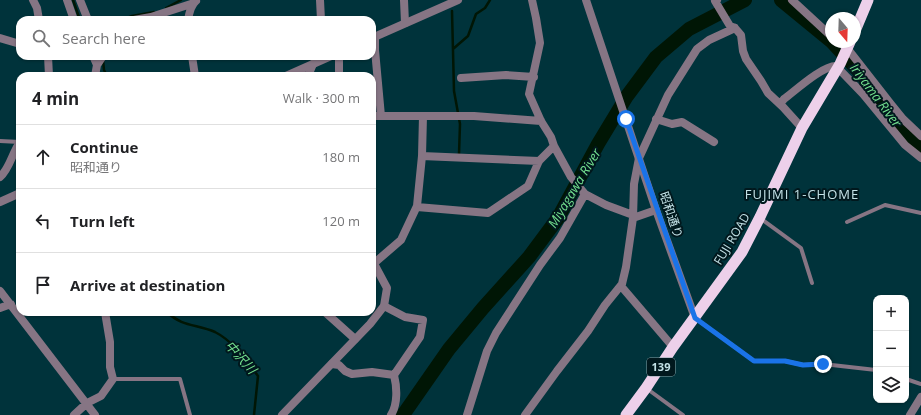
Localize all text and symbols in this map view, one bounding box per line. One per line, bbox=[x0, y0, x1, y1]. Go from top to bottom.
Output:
north arrow bbox=[825, 12, 861, 48]
search box bbox=[16, 16, 376, 60]
icon: search bbox=[30, 27, 52, 49]
text: Search here bbox=[62, 28, 146, 48]
water label: Iriyama River bbox=[846, 59, 906, 131]
text: 4 min bbox=[32, 87, 79, 110]
text: Walk · 300 m bbox=[283, 89, 360, 107]
route start bbox=[617, 110, 635, 128]
text: Continue bbox=[70, 137, 138, 157]
water label: Miyagawa River bbox=[543, 144, 605, 231]
icon: ahead bbox=[32, 146, 54, 168]
text: 180 m bbox=[322, 148, 360, 166]
text: 昭和通り bbox=[70, 158, 122, 176]
district label: FUJIMI 1-CHOME bbox=[745, 185, 859, 203]
street label: 昭和通り bbox=[656, 189, 687, 240]
icon: left bbox=[32, 210, 54, 232]
street label: FUJI ROAD bbox=[709, 210, 754, 268]
text: Turn left bbox=[70, 211, 135, 231]
text: 120 m bbox=[322, 212, 360, 230]
icon: arrive bbox=[32, 274, 54, 296]
text: Arrive at destination bbox=[70, 275, 225, 295]
map controls bbox=[873, 295, 909, 403]
button: + bbox=[873, 295, 909, 331]
button: − bbox=[873, 331, 909, 367]
water label: 中沢川 bbox=[221, 336, 262, 379]
route end bbox=[814, 355, 832, 373]
road number: 139 bbox=[647, 358, 675, 376]
button: layers bbox=[873, 367, 909, 403]

